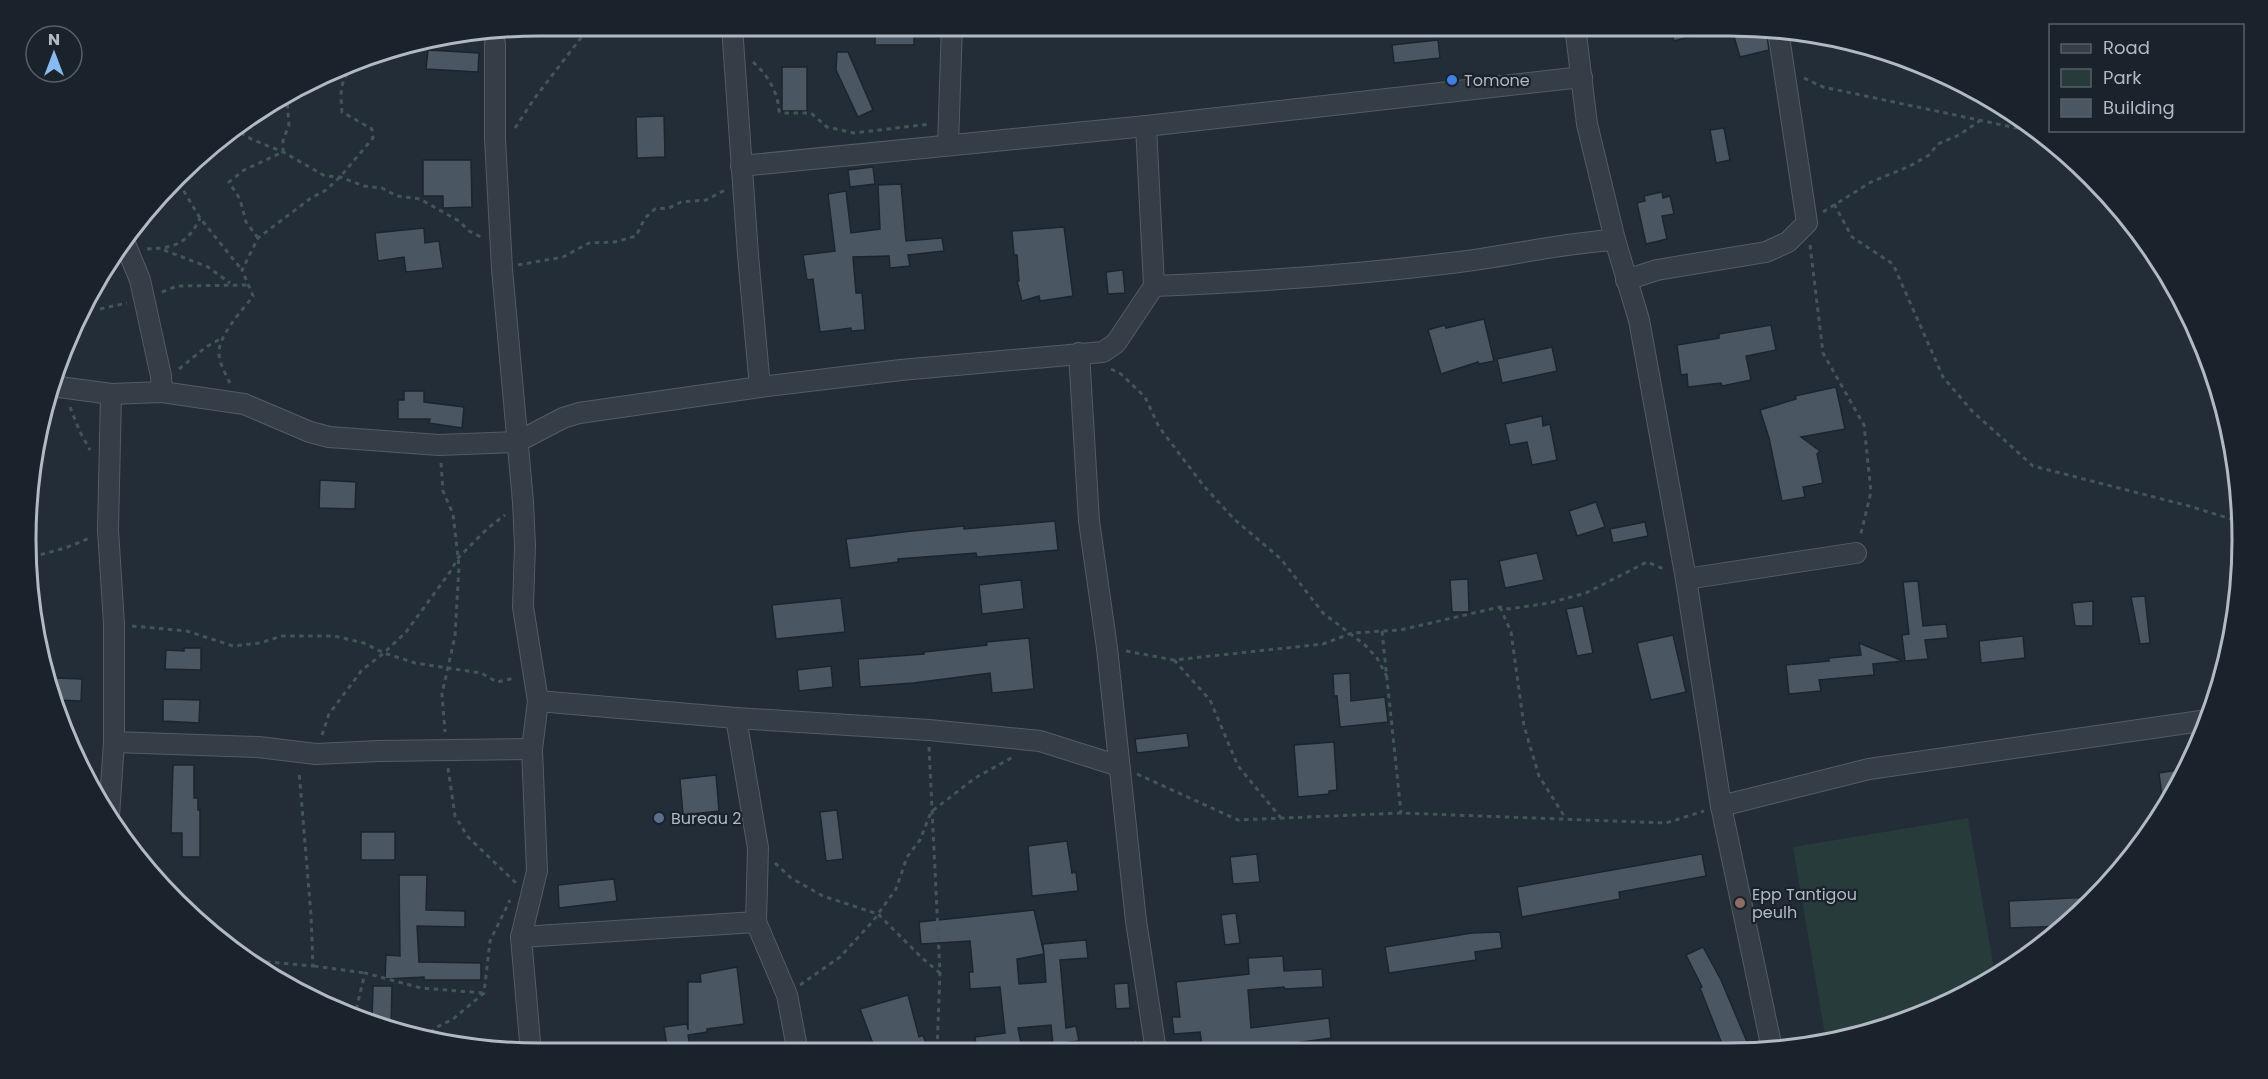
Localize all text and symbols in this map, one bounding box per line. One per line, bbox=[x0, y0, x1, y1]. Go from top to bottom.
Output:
north arrow bbox=[24, 24, 84, 84]
legend bbox=[2049, 24, 2244, 132]
text: N bbox=[48, 28, 60, 51]
text: Road bbox=[2103, 35, 2150, 60]
text: Park bbox=[2103, 65, 2142, 90]
place label: Tomone bbox=[1464, 69, 1530, 92]
marker: Tomone bbox=[1445, 73, 1459, 87]
text: Building bbox=[2103, 95, 2175, 120]
place label: Bureau 2 bbox=[671, 807, 741, 830]
marker: Bureau 2 bbox=[652, 811, 666, 825]
place label: Epp Tantigou peulh bbox=[1752, 883, 1857, 924]
marker: Epp Tantigou peulh bbox=[1733, 896, 1747, 910]

